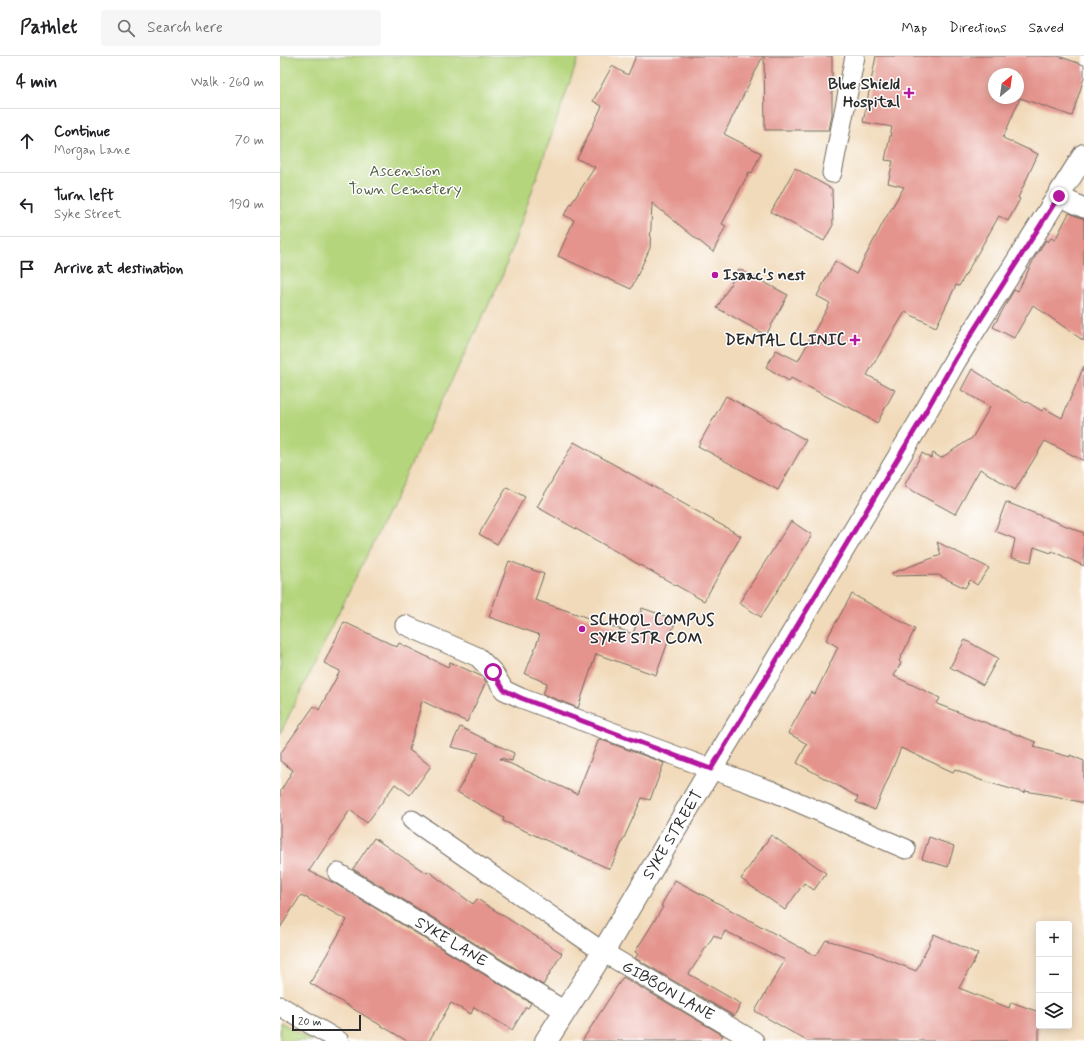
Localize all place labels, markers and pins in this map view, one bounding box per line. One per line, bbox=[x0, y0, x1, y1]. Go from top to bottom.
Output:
place label: Blue Shield Hospital bbox=[828, 74, 900, 113]
marker: Blue Shield Hospital bbox=[903, 87, 915, 99]
place label: Isaac's nest bbox=[723, 265, 807, 286]
marker: Isaac's nest bbox=[710, 270, 720, 280]
place label: DENTAL CLINIC bbox=[725, 330, 847, 351]
marker: DENTAL CLINIC bbox=[849, 334, 861, 346]
place label: SCHOOL COMPUS SYKE STR COM bbox=[590, 610, 715, 649]
marker: SCHOOL COMPUS SYKE STR COM bbox=[577, 624, 587, 634]

